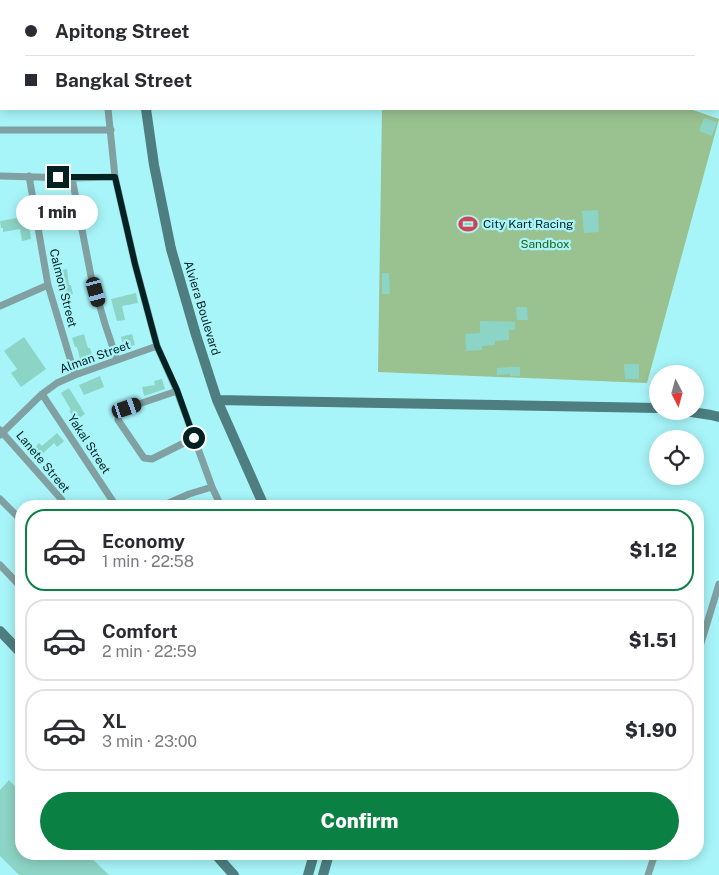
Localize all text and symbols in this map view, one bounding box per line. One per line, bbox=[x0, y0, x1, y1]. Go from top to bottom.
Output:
text: Apitong Street bbox=[55, 20, 190, 42]
text: Bangkal Street bbox=[55, 69, 192, 91]
route end bbox=[47, 166, 69, 188]
callout: 1 min bbox=[17, 194, 99, 230]
text: 1 min bbox=[37, 203, 77, 222]
sports icon: City Kart Racing bbox=[457, 213, 479, 235]
place label: City Kart Racing bbox=[483, 217, 574, 231]
park label: Sandbox bbox=[520, 237, 570, 251]
street label: Calmon Street bbox=[46, 247, 80, 329]
street label: Alviera Boulevard bbox=[181, 259, 223, 357]
car bbox=[84, 276, 107, 308]
street label: Alman Street bbox=[58, 338, 132, 376]
north arrow bbox=[649, 365, 704, 420]
map controls bbox=[649, 365, 704, 485]
car bbox=[110, 396, 143, 420]
street label: Yakal Street bbox=[65, 412, 114, 477]
route start bbox=[183, 427, 205, 449]
street label: Lanete Street bbox=[13, 428, 73, 496]
button: locate bbox=[649, 430, 704, 485]
icon: car bbox=[42, 528, 87, 573]
text: Economy bbox=[102, 530, 185, 552]
text: $1.12 bbox=[629, 539, 677, 561]
text: 1 min · 22:58 bbox=[102, 552, 194, 571]
icon: car bbox=[42, 618, 87, 663]
text: Comfort bbox=[102, 620, 178, 642]
text: $1.51 bbox=[629, 629, 677, 651]
text: 2 min · 22:59 bbox=[102, 642, 197, 661]
icon: car bbox=[42, 708, 87, 753]
text: XL bbox=[102, 710, 127, 732]
text: $1.90 bbox=[625, 719, 677, 741]
text: 3 min · 23:00 bbox=[102, 732, 197, 751]
button: Confirm bbox=[40, 792, 679, 850]

